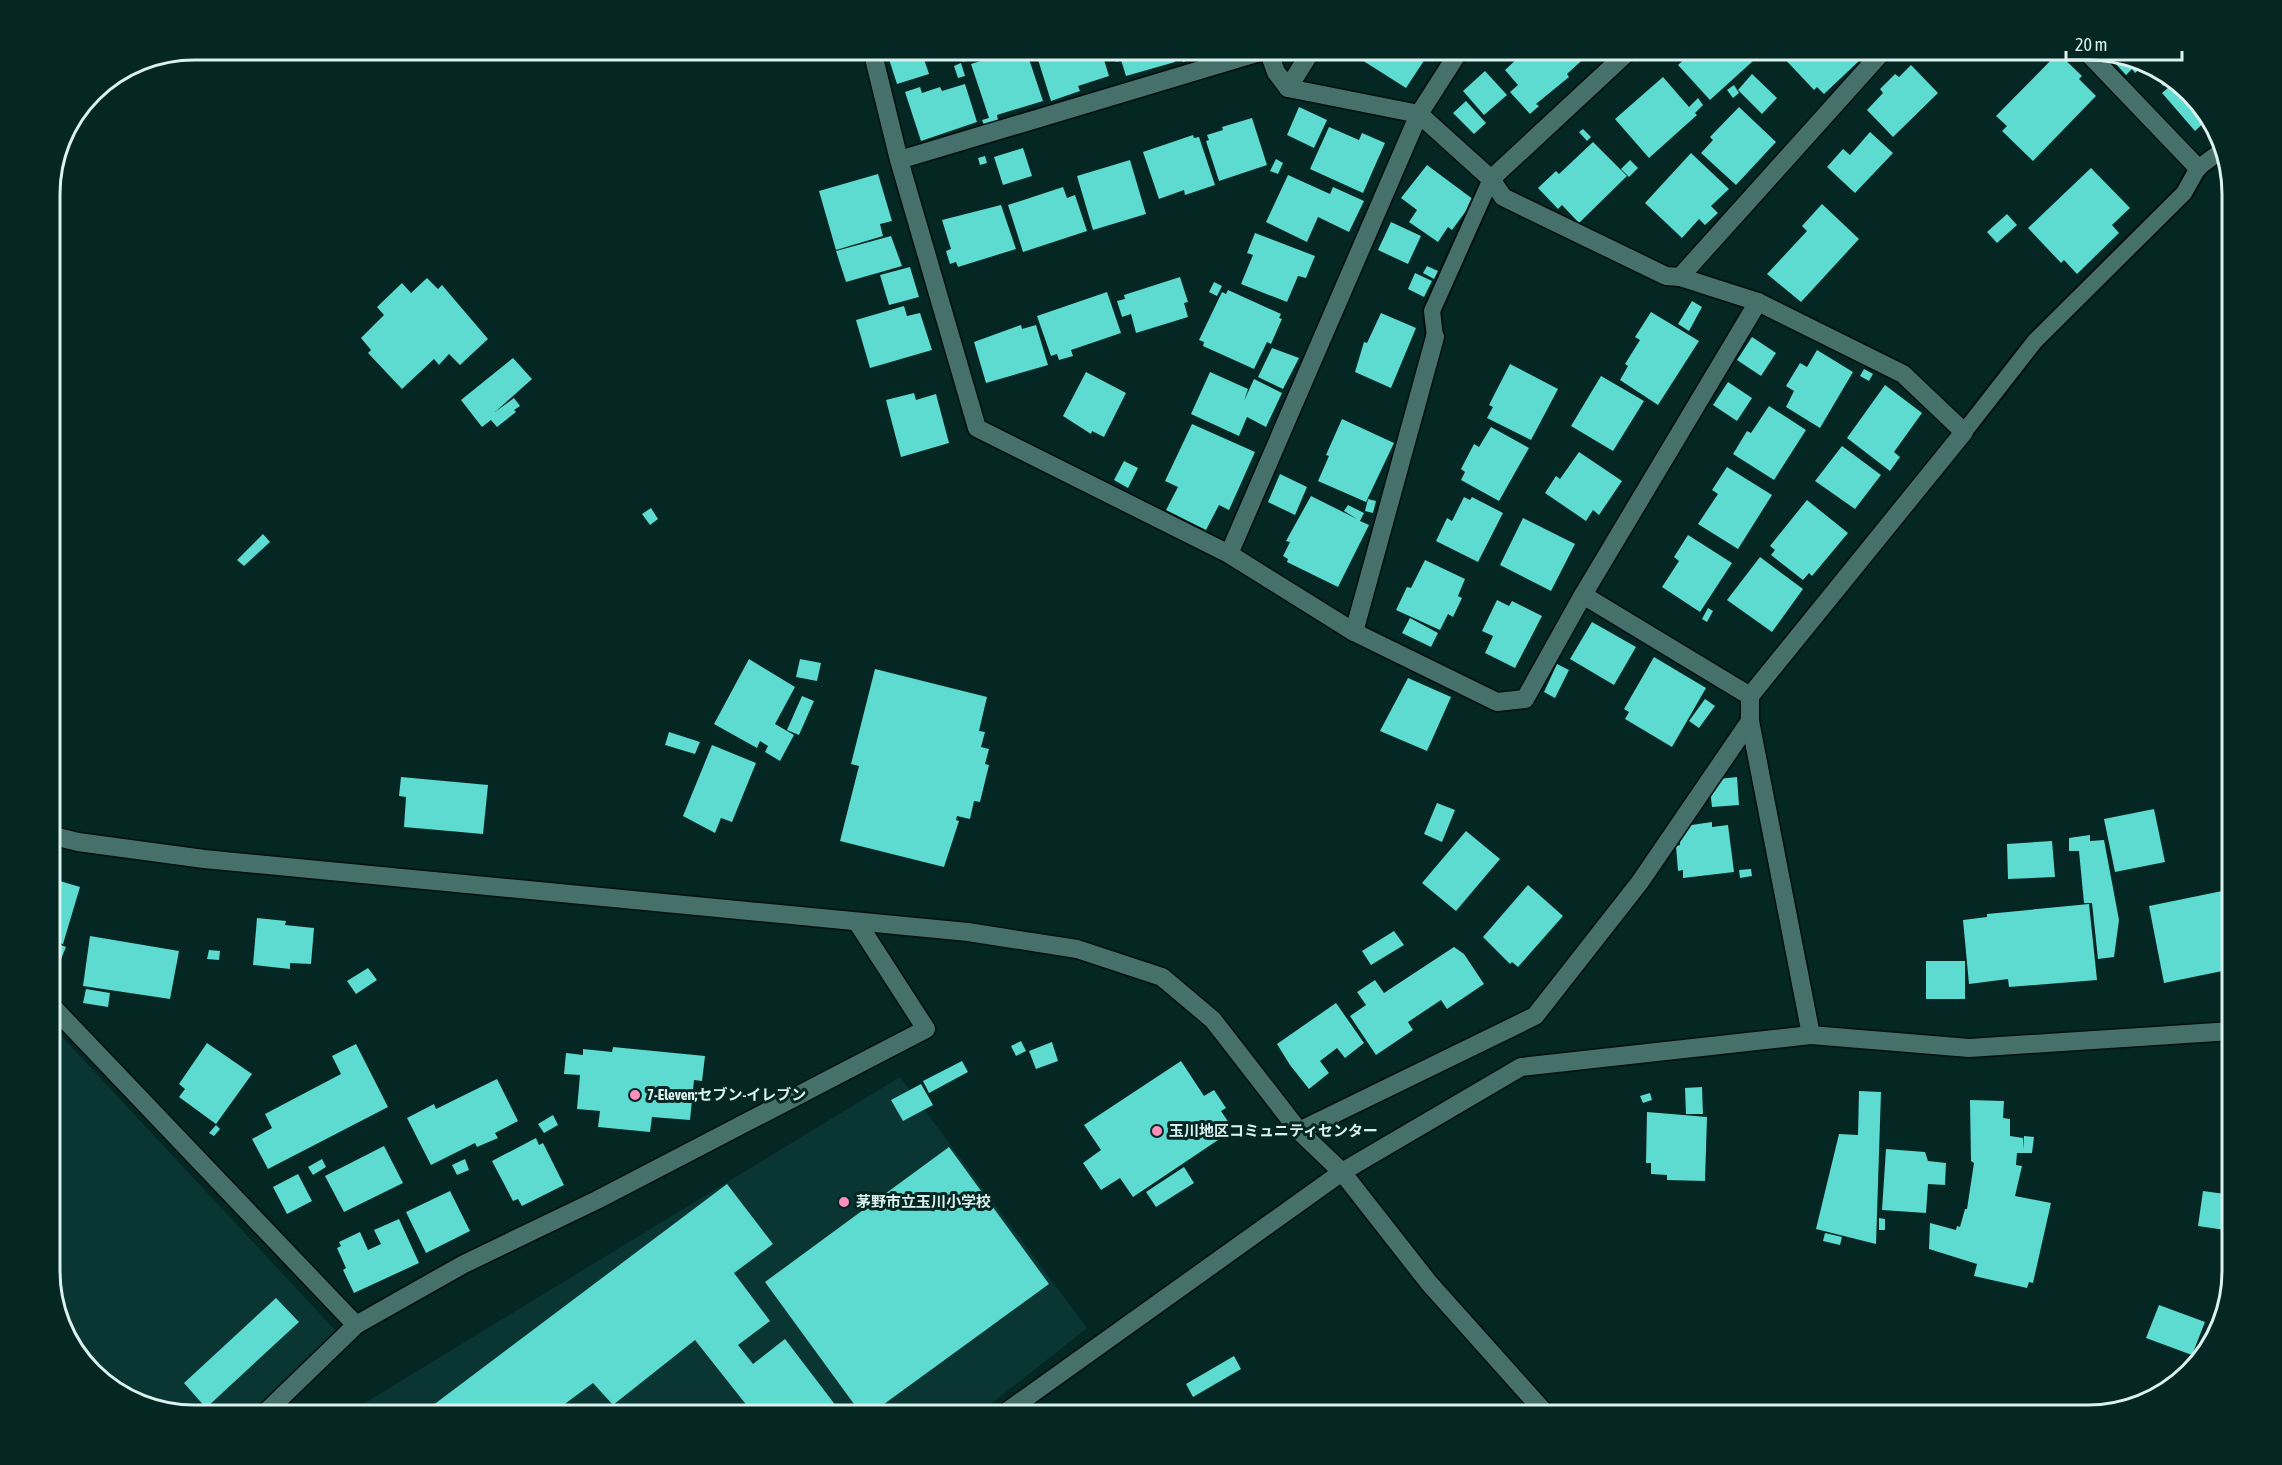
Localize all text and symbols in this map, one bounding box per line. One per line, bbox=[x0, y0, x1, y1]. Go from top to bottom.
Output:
scale bar bbox=[2066, 24, 2182, 62]
text: 20 m bbox=[2075, 34, 2107, 55]
place label: 7-Eleven;セブン-イレブン bbox=[647, 1086, 806, 1103]
marker: 7-Eleven;セブン-イレブン bbox=[628, 1088, 642, 1102]
place label: 玉川地区コミュニティセンター bbox=[1169, 1122, 1378, 1139]
marker: 玉川地区コミュニティセンター bbox=[1150, 1124, 1164, 1138]
place label: 茅野市立玉川小学校 bbox=[856, 1193, 991, 1210]
marker: 茅野市立玉川小学校 bbox=[837, 1195, 851, 1209]

